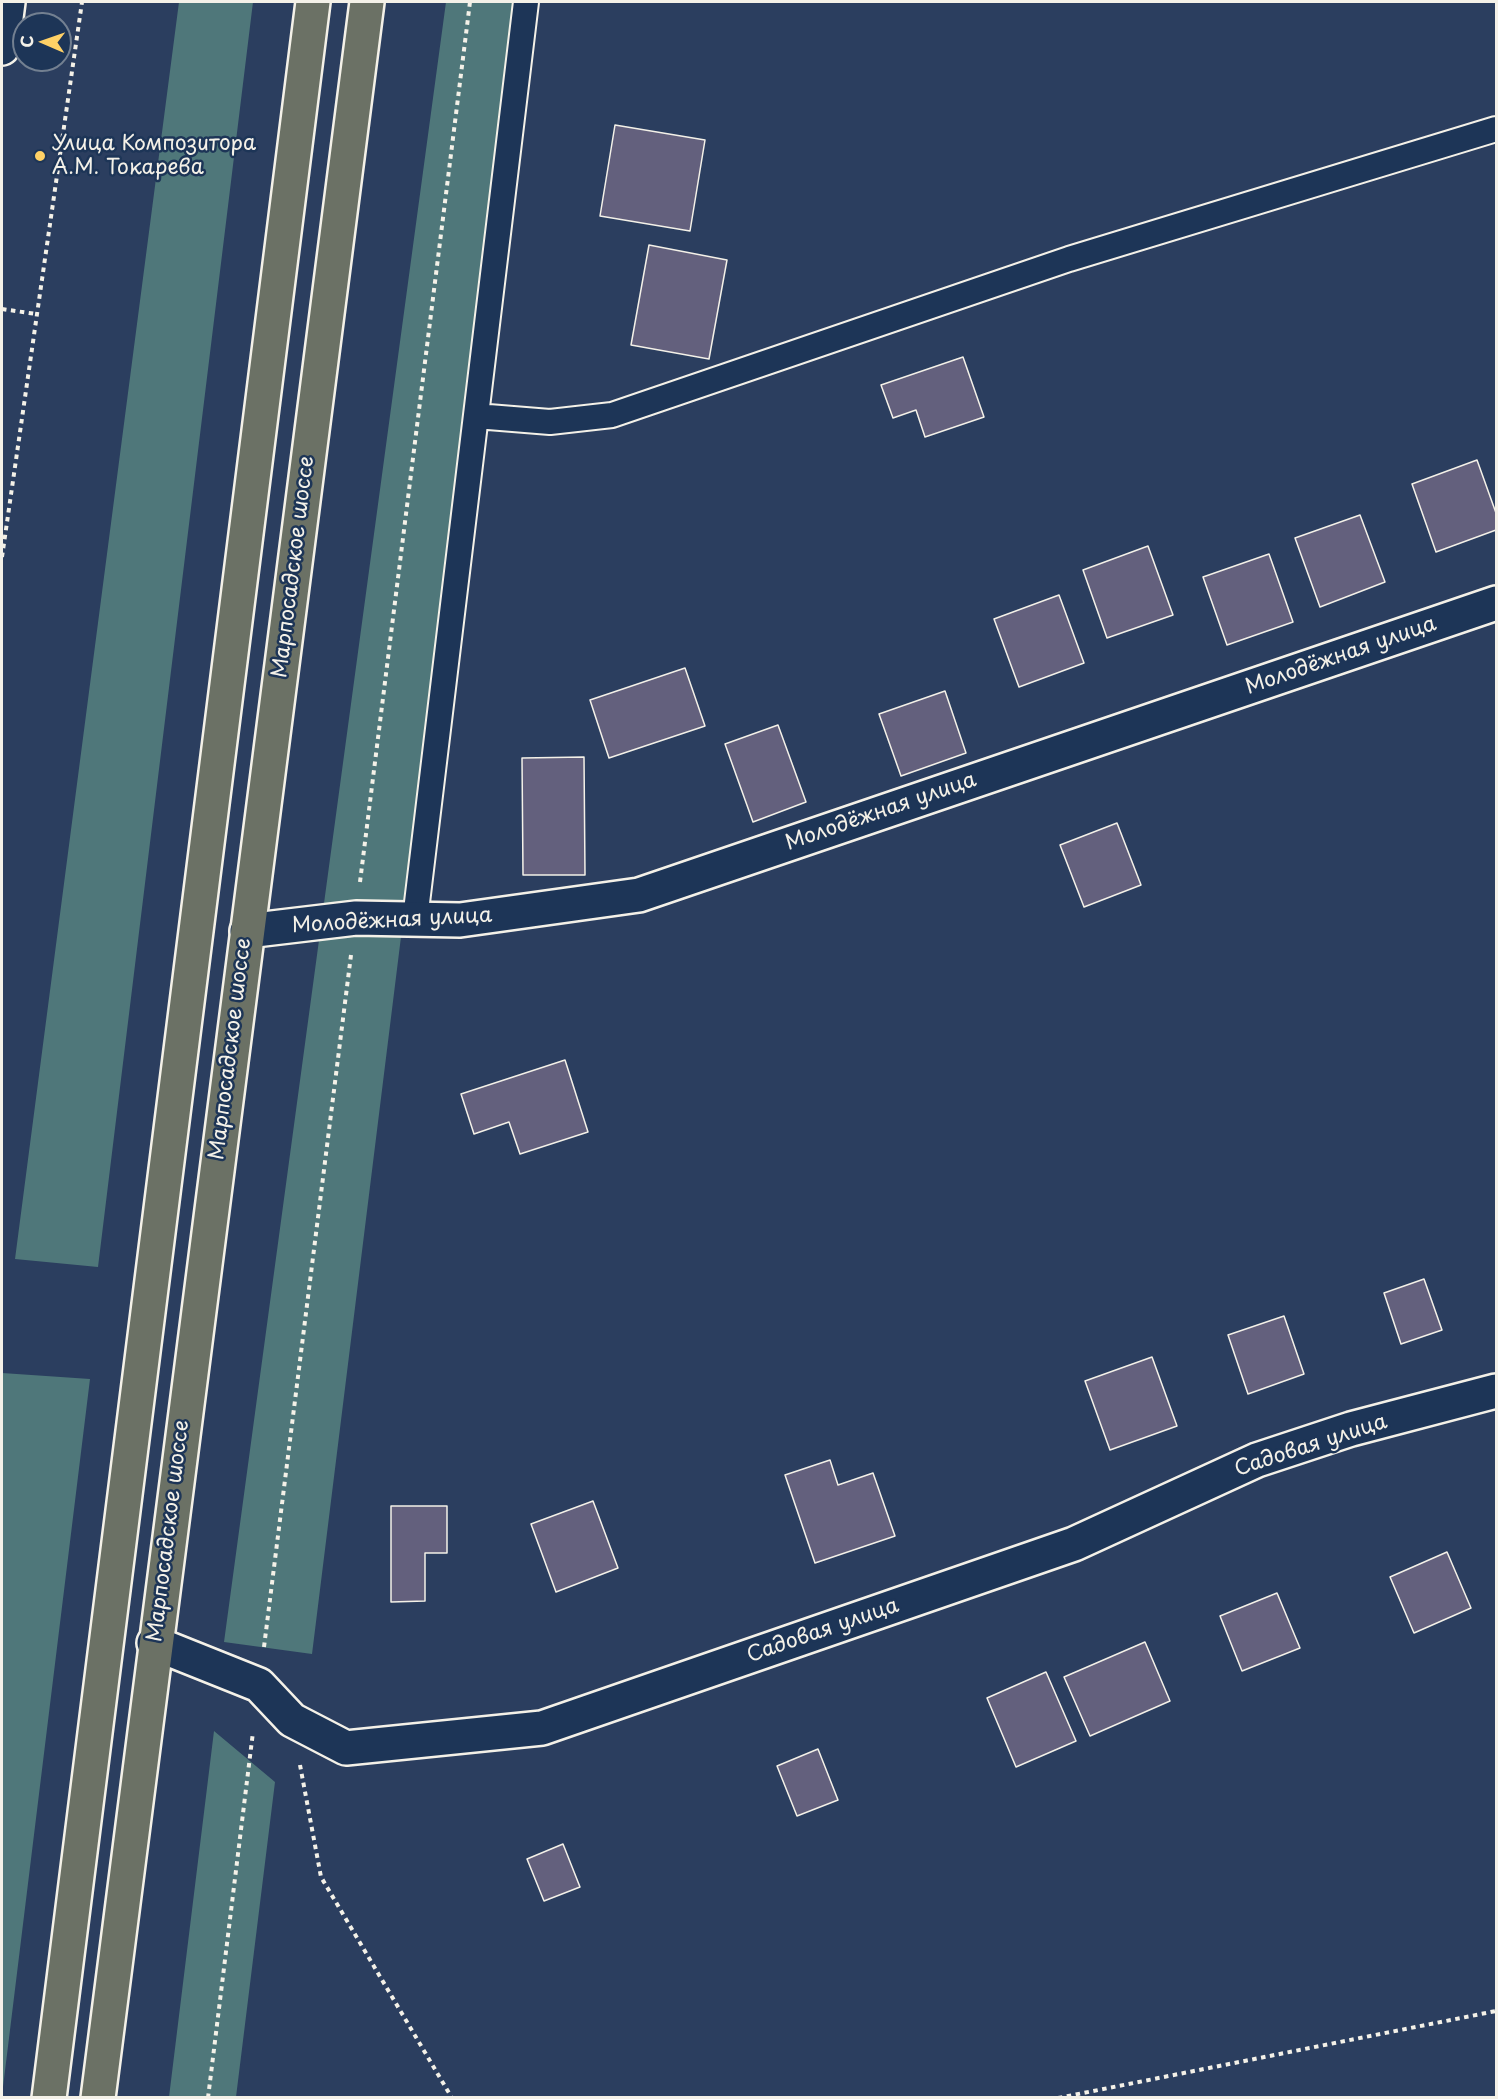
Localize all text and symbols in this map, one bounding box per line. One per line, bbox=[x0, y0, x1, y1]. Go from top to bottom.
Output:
north arrow bbox=[12, 12, 72, 72]
text: С bbox=[14, 35, 38, 48]
place label: Улица Композитора А.М. Токарева bbox=[52, 131, 256, 181]
marker: Улица Композитора А.М. Токарева bbox=[33, 149, 47, 163]
street label: Марпосадское шоссе bbox=[268, 455, 320, 679]
street label: Молодёжная улица bbox=[1242, 611, 1440, 701]
street label: Молодёжная улица bbox=[782, 767, 980, 857]
street label: Молодёжная улица bbox=[291, 903, 493, 939]
street label: Марпосадское шоссе bbox=[205, 937, 257, 1161]
street label: Садовая улица bbox=[1232, 1410, 1390, 1482]
street label: Марпосадское шоссе bbox=[143, 1419, 195, 1643]
street label: Садовая улица bbox=[744, 1593, 902, 1669]

